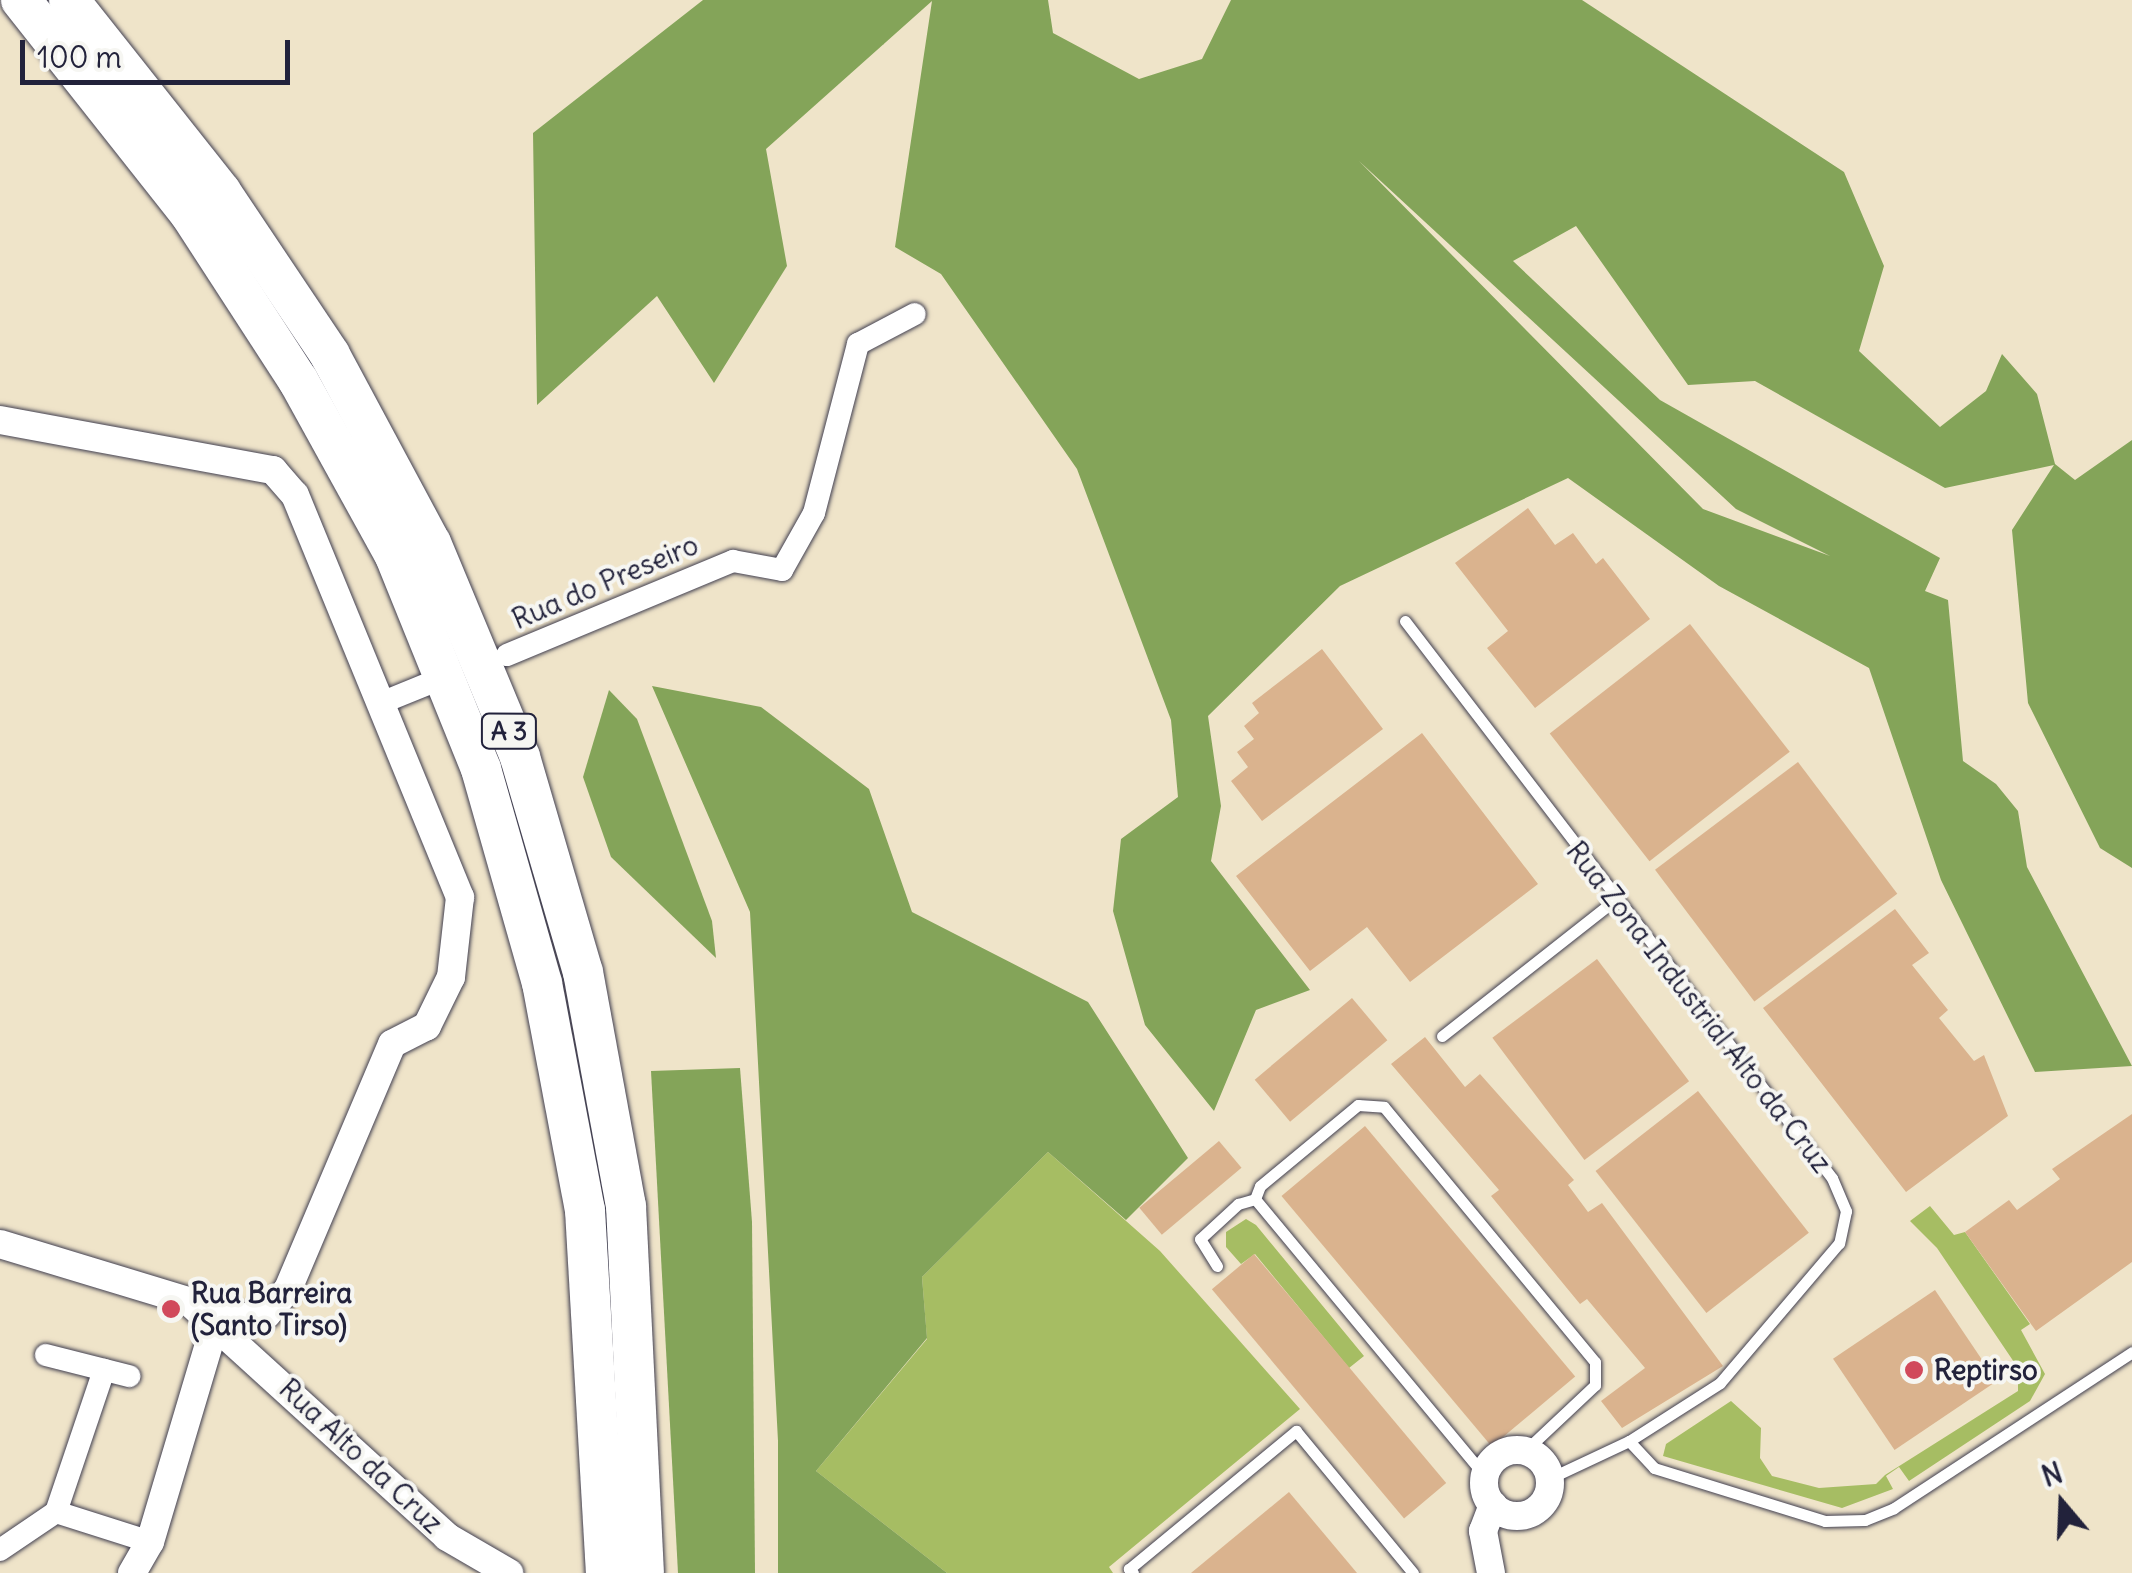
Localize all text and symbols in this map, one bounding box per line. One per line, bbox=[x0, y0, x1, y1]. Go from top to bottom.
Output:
scale bar bbox=[25, 20, 295, 82]
text: 100 m bbox=[37, 38, 122, 76]
street label: Rua do Preseiro bbox=[507, 528, 703, 636]
road number: A 3 bbox=[479, 711, 539, 751]
street label: Rua Zona Industrial Alto da Cruz bbox=[1559, 835, 1839, 1179]
place label: Rua Barreira (Santo Tirso) bbox=[191, 1276, 352, 1342]
marker: Rua Barreira (Santo Tirso) bbox=[160, 1298, 182, 1320]
place label: Reptirso bbox=[1934, 1353, 2038, 1387]
marker: Reptirso bbox=[1903, 1359, 1925, 1381]
street label: Rua Alto da Cruz bbox=[272, 1372, 450, 1540]
north arrow bbox=[2012, 1453, 2112, 1553]
text: N bbox=[2037, 1454, 2067, 1495]

